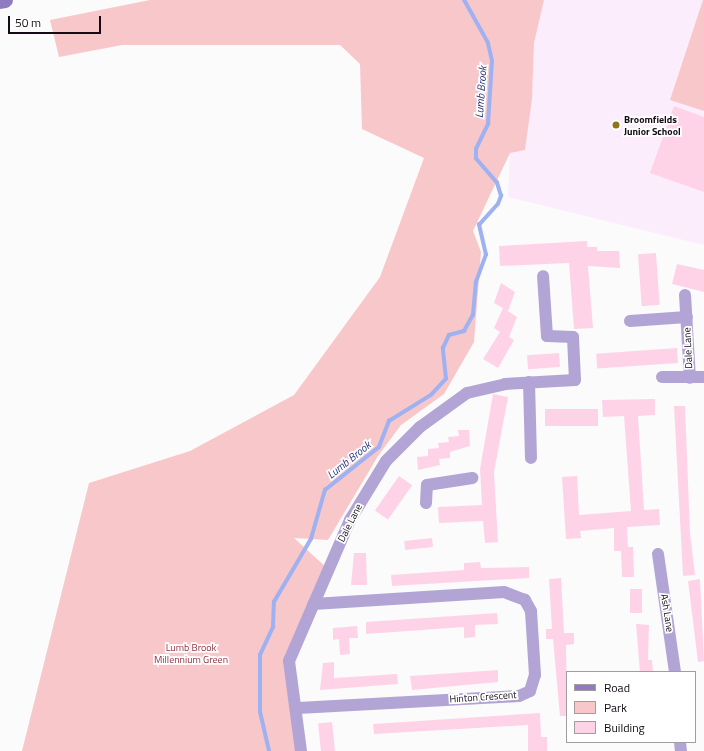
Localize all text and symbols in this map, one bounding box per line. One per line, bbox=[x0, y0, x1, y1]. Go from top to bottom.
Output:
scale bar bbox=[10, 8, 103, 34]
text: 50 m bbox=[15, 13, 41, 32]
water label: Lumb Brook bbox=[473, 66, 489, 118]
place label: Broomfields Junior School bbox=[624, 113, 681, 136]
marker: Broomfields Junior School bbox=[611, 120, 621, 130]
street label: Dale Lane bbox=[681, 327, 695, 369]
water label: Lumb Brook bbox=[325, 439, 373, 481]
street label: Dale Lane bbox=[335, 502, 365, 544]
street label: Ash Lane bbox=[658, 593, 676, 633]
park label: Lumb Brook Millennium Green bbox=[154, 641, 228, 664]
legend bbox=[566, 671, 696, 743]
text: Road bbox=[604, 678, 630, 697]
street label: Hinton Crescent bbox=[449, 689, 517, 705]
text: Park bbox=[604, 698, 627, 717]
text: Building bbox=[604, 718, 645, 737]

